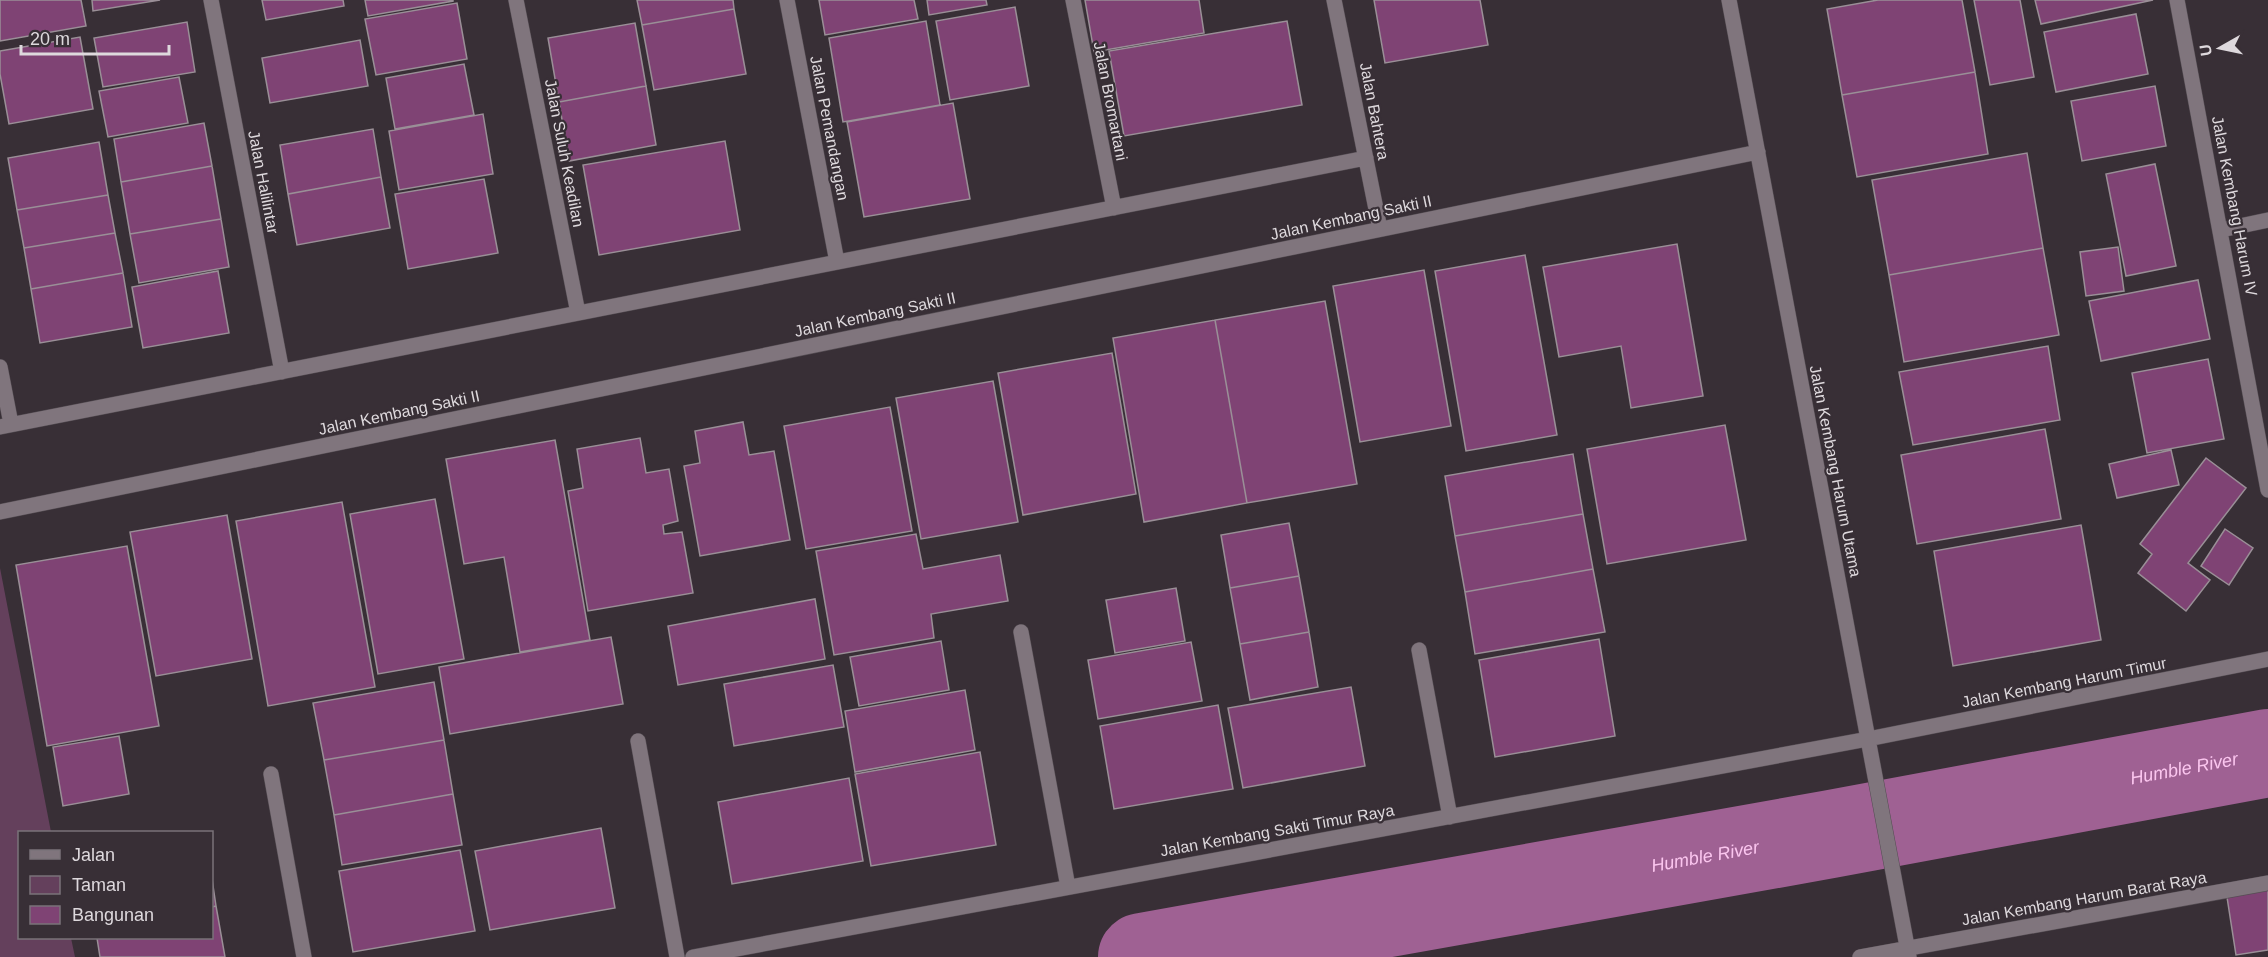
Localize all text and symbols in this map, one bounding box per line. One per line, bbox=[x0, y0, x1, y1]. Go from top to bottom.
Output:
scale bar bbox=[21, 18, 170, 56]
north arrow bbox=[2190, 18, 2250, 78]
text: 20 m bbox=[30, 29, 70, 49]
street label: Jalan Bromartani bbox=[1091, 40, 1130, 162]
text: U bbox=[2196, 43, 2215, 57]
street label: Jalan Pemandangan bbox=[807, 54, 852, 202]
street label: Jalan Bahtera bbox=[1357, 61, 1392, 161]
street label: Jalan Suluh Keadilan bbox=[542, 78, 587, 229]
street label: Jalan Kembang Harum IV bbox=[2209, 115, 2260, 298]
street label: Jalan Halilintar bbox=[245, 129, 282, 236]
street label: Jalan Kembang Sakti II bbox=[1269, 192, 1433, 243]
street label: Jalan Kembang Sakti II bbox=[793, 289, 957, 340]
street label: Jalan Kembang Harum Utama bbox=[1807, 364, 1864, 578]
street label: Jalan Kembang Sakti II bbox=[317, 387, 481, 438]
street label: Jalan Kembang Harum Timur bbox=[1960, 654, 2169, 711]
water label: Humble River bbox=[2129, 749, 2241, 788]
street label: Jalan Kembang Sakti Timur Raya bbox=[1159, 801, 1396, 859]
legend bbox=[18, 831, 213, 939]
water label: Humble River bbox=[1650, 837, 1762, 876]
text: Jalan bbox=[72, 845, 115, 865]
street label: Jalan Kembang Harum Barat Raya bbox=[1960, 869, 2208, 928]
text: Taman bbox=[72, 875, 126, 895]
text: Bangunan bbox=[72, 905, 154, 925]

